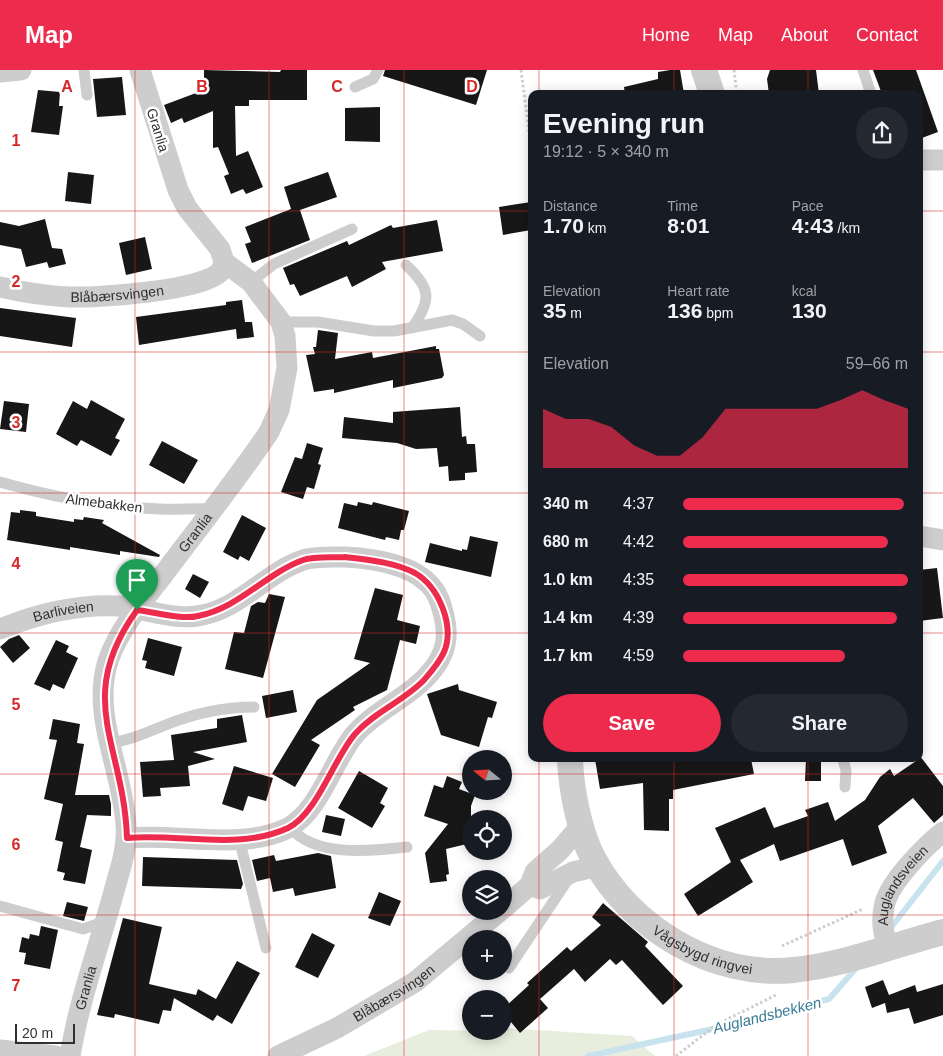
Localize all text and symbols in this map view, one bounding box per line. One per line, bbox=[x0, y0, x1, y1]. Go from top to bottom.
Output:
text: Map bbox=[25, 21, 73, 48]
text: Home bbox=[642, 25, 690, 45]
text: Map bbox=[718, 25, 753, 45]
text: About bbox=[781, 25, 828, 45]
text: Contact bbox=[856, 25, 918, 45]
text: A bbox=[61, 78, 73, 95]
text: B bbox=[196, 78, 208, 95]
text: C bbox=[331, 78, 343, 95]
text: D bbox=[466, 78, 478, 95]
street label: Granlia bbox=[144, 106, 172, 154]
button: share bbox=[856, 107, 908, 159]
text: Evening run bbox=[543, 108, 705, 139]
text: 1 bbox=[12, 132, 21, 149]
text: 19:12 · 5 × 340 m bbox=[543, 143, 669, 160]
text: Distance bbox=[543, 198, 597, 214]
text: Time bbox=[667, 198, 698, 214]
text: Pace bbox=[792, 198, 824, 214]
text: 1.70 bbox=[543, 214, 584, 237]
text: 8:01 bbox=[667, 214, 709, 237]
text: 4:43 bbox=[792, 214, 834, 237]
text: km bbox=[584, 220, 606, 236]
text: /km bbox=[834, 220, 860, 236]
text: 2 bbox=[12, 273, 21, 290]
street label: Blåbærsvingen bbox=[70, 282, 165, 305]
text: Elevation bbox=[543, 283, 601, 299]
text: Heart rate bbox=[667, 283, 730, 299]
text: kcal bbox=[792, 283, 817, 299]
text: 35 bbox=[543, 299, 566, 322]
text: 136 bbox=[667, 299, 702, 322]
text: 130 bbox=[792, 299, 827, 322]
text: m bbox=[566, 305, 582, 321]
text: bpm bbox=[702, 305, 734, 321]
text: Elevation bbox=[543, 355, 609, 372]
text: 59–66 m bbox=[846, 355, 908, 372]
text: 3 bbox=[12, 414, 21, 431]
street label: Almebakken bbox=[65, 490, 143, 516]
text: 340 m bbox=[543, 495, 588, 512]
text: 4:37 bbox=[623, 495, 654, 512]
street label: Granlia bbox=[175, 510, 215, 555]
text: 680 m bbox=[543, 533, 588, 550]
text: 4:42 bbox=[623, 533, 654, 550]
text: 4 bbox=[12, 555, 21, 572]
pin bbox=[116, 559, 158, 610]
icon: arrive bbox=[123, 566, 151, 594]
text: 1.0 km bbox=[543, 571, 593, 588]
text: 4:35 bbox=[623, 571, 654, 588]
street label: Barliveien bbox=[31, 598, 94, 625]
text: 1.4 km bbox=[543, 609, 593, 626]
text: 4:39 bbox=[623, 609, 654, 626]
text: 1.7 km bbox=[543, 647, 593, 664]
text: 4:59 bbox=[623, 647, 654, 664]
button: Save bbox=[543, 694, 721, 752]
button: Share bbox=[731, 694, 908, 752]
text: 5 bbox=[12, 696, 21, 713]
north arrow bbox=[462, 750, 512, 800]
map controls bbox=[462, 750, 512, 1040]
button: locate bbox=[462, 810, 512, 860]
text: 6 bbox=[12, 836, 21, 853]
street label: Auglandsveien bbox=[875, 842, 931, 926]
button: layers bbox=[462, 870, 512, 920]
street label: Vågsbygd ringvei bbox=[649, 922, 753, 977]
button: + bbox=[462, 930, 512, 980]
street label: Blåbærsvingen bbox=[350, 961, 438, 1025]
street label: Granlia bbox=[72, 964, 100, 1012]
text: 7 bbox=[12, 977, 21, 994]
button: − bbox=[462, 990, 512, 1040]
water label: Auglandsbekken bbox=[710, 993, 823, 1037]
scale bar bbox=[15, 1021, 75, 1044]
text: 20 m bbox=[22, 1025, 53, 1041]

